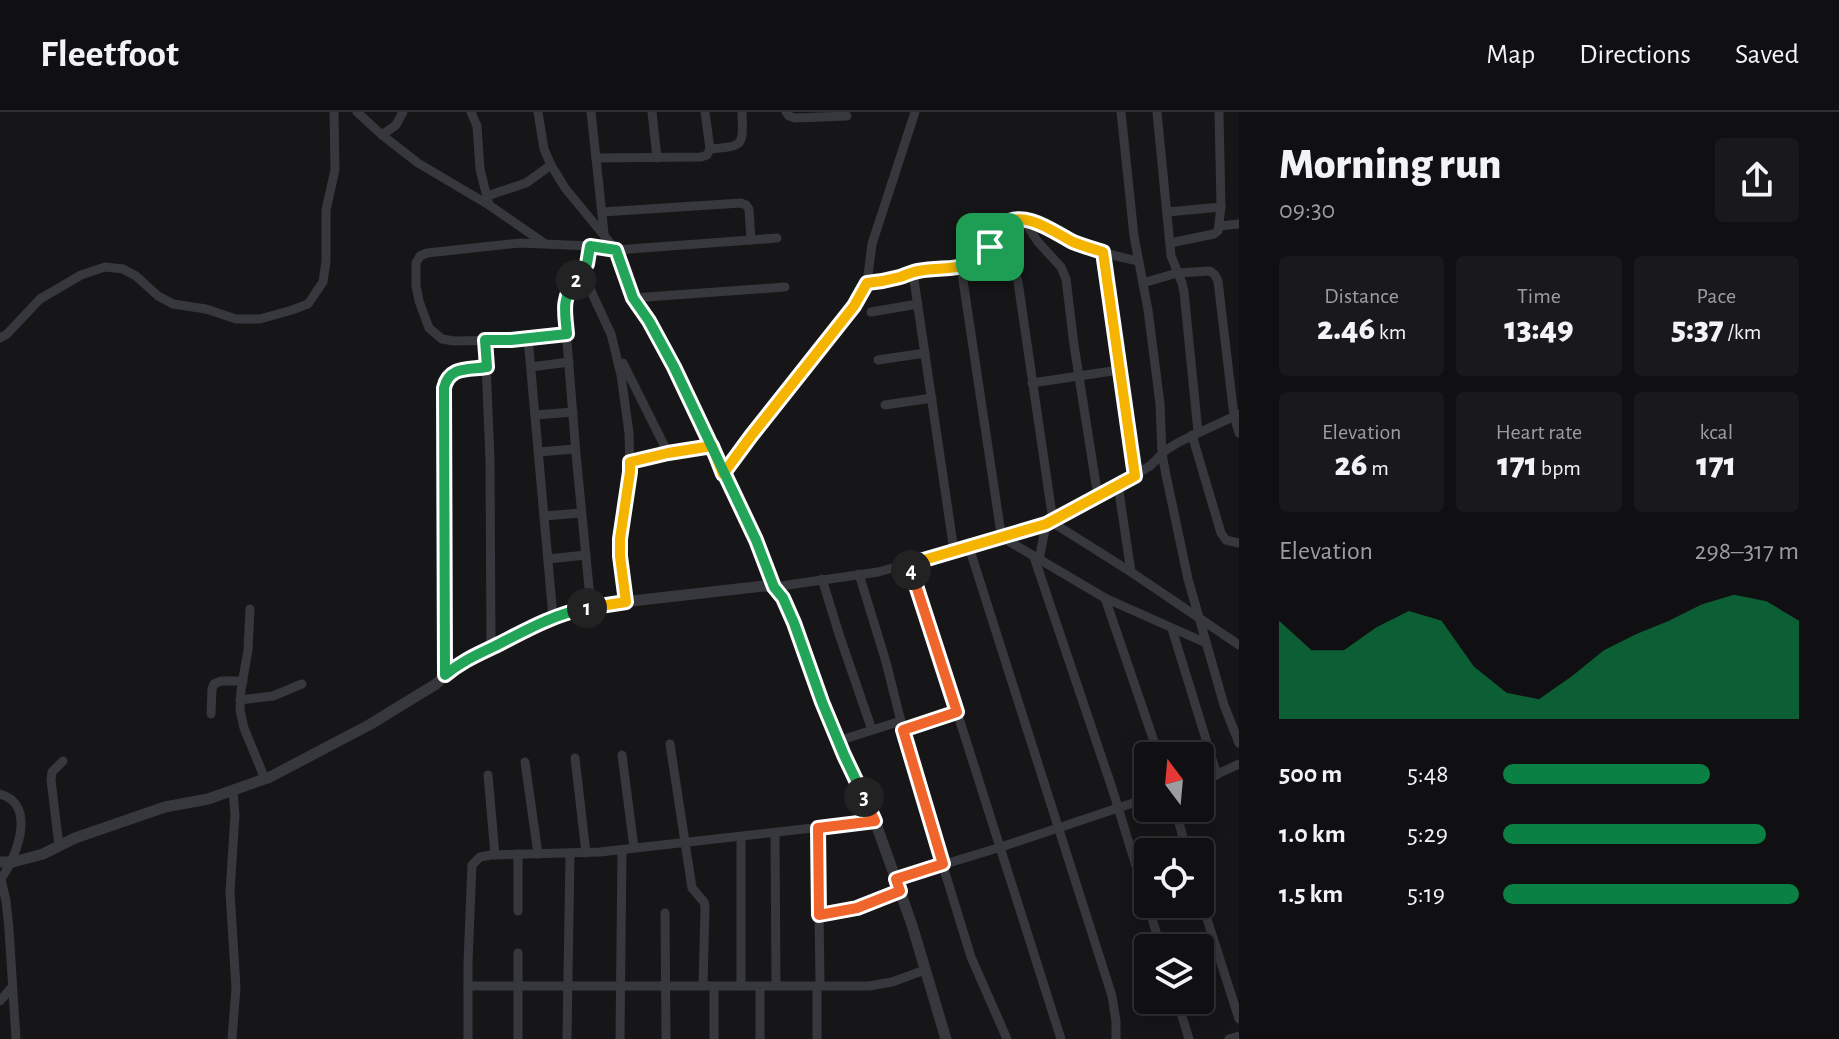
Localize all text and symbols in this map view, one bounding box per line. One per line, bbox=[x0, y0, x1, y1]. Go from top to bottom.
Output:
text: Fleetfoot bbox=[40, 36, 179, 74]
text: Map bbox=[1486, 41, 1535, 69]
text: Directions bbox=[1579, 41, 1691, 69]
text: Saved bbox=[1735, 41, 1799, 69]
button: share bbox=[1715, 138, 1799, 222]
text: Morning run bbox=[1279, 143, 1502, 187]
text: 09:30 bbox=[1279, 197, 1335, 223]
pin bbox=[956, 213, 1024, 281]
icon: arrive bbox=[968, 225, 1012, 269]
pin: 2 bbox=[556, 260, 596, 300]
text: 2 bbox=[571, 269, 581, 291]
text: Distance bbox=[1324, 285, 1399, 307]
text: Time bbox=[1517, 285, 1561, 307]
text: Pace bbox=[1697, 285, 1736, 307]
text: 2.46 bbox=[1317, 312, 1375, 346]
text: 13:49 bbox=[1504, 312, 1574, 346]
text: 5:37 bbox=[1671, 312, 1724, 346]
text: km bbox=[1375, 321, 1406, 343]
text: /km bbox=[1724, 321, 1761, 343]
text: Elevation bbox=[1322, 421, 1401, 443]
text: Heart rate bbox=[1496, 421, 1582, 443]
text: kcal bbox=[1700, 421, 1733, 443]
text: 26 bbox=[1335, 448, 1368, 482]
text: 171 bbox=[1497, 448, 1537, 482]
text: 171 bbox=[1696, 448, 1736, 482]
text: m bbox=[1368, 457, 1389, 479]
text: bpm bbox=[1537, 457, 1581, 479]
text: Elevation bbox=[1279, 538, 1373, 564]
text: 298–317 m bbox=[1695, 538, 1799, 564]
pin: 4 bbox=[891, 550, 931, 590]
text: 4 bbox=[905, 559, 917, 581]
pin: 1 bbox=[567, 588, 607, 628]
text: 1 bbox=[583, 597, 591, 619]
north arrow bbox=[1134, 742, 1214, 822]
map controls bbox=[1134, 742, 1214, 1014]
text: 500 m bbox=[1279, 761, 1342, 787]
text: 5:48 bbox=[1407, 761, 1449, 787]
pin: 3 bbox=[844, 777, 884, 817]
text: 3 bbox=[859, 786, 869, 808]
text: 1.0 km bbox=[1279, 821, 1346, 847]
text: 5:29 bbox=[1407, 821, 1448, 847]
button: locate bbox=[1134, 838, 1214, 918]
text: 1.5 km bbox=[1279, 881, 1343, 907]
text: 5:19 bbox=[1407, 881, 1445, 907]
button: layers bbox=[1134, 934, 1214, 1014]

